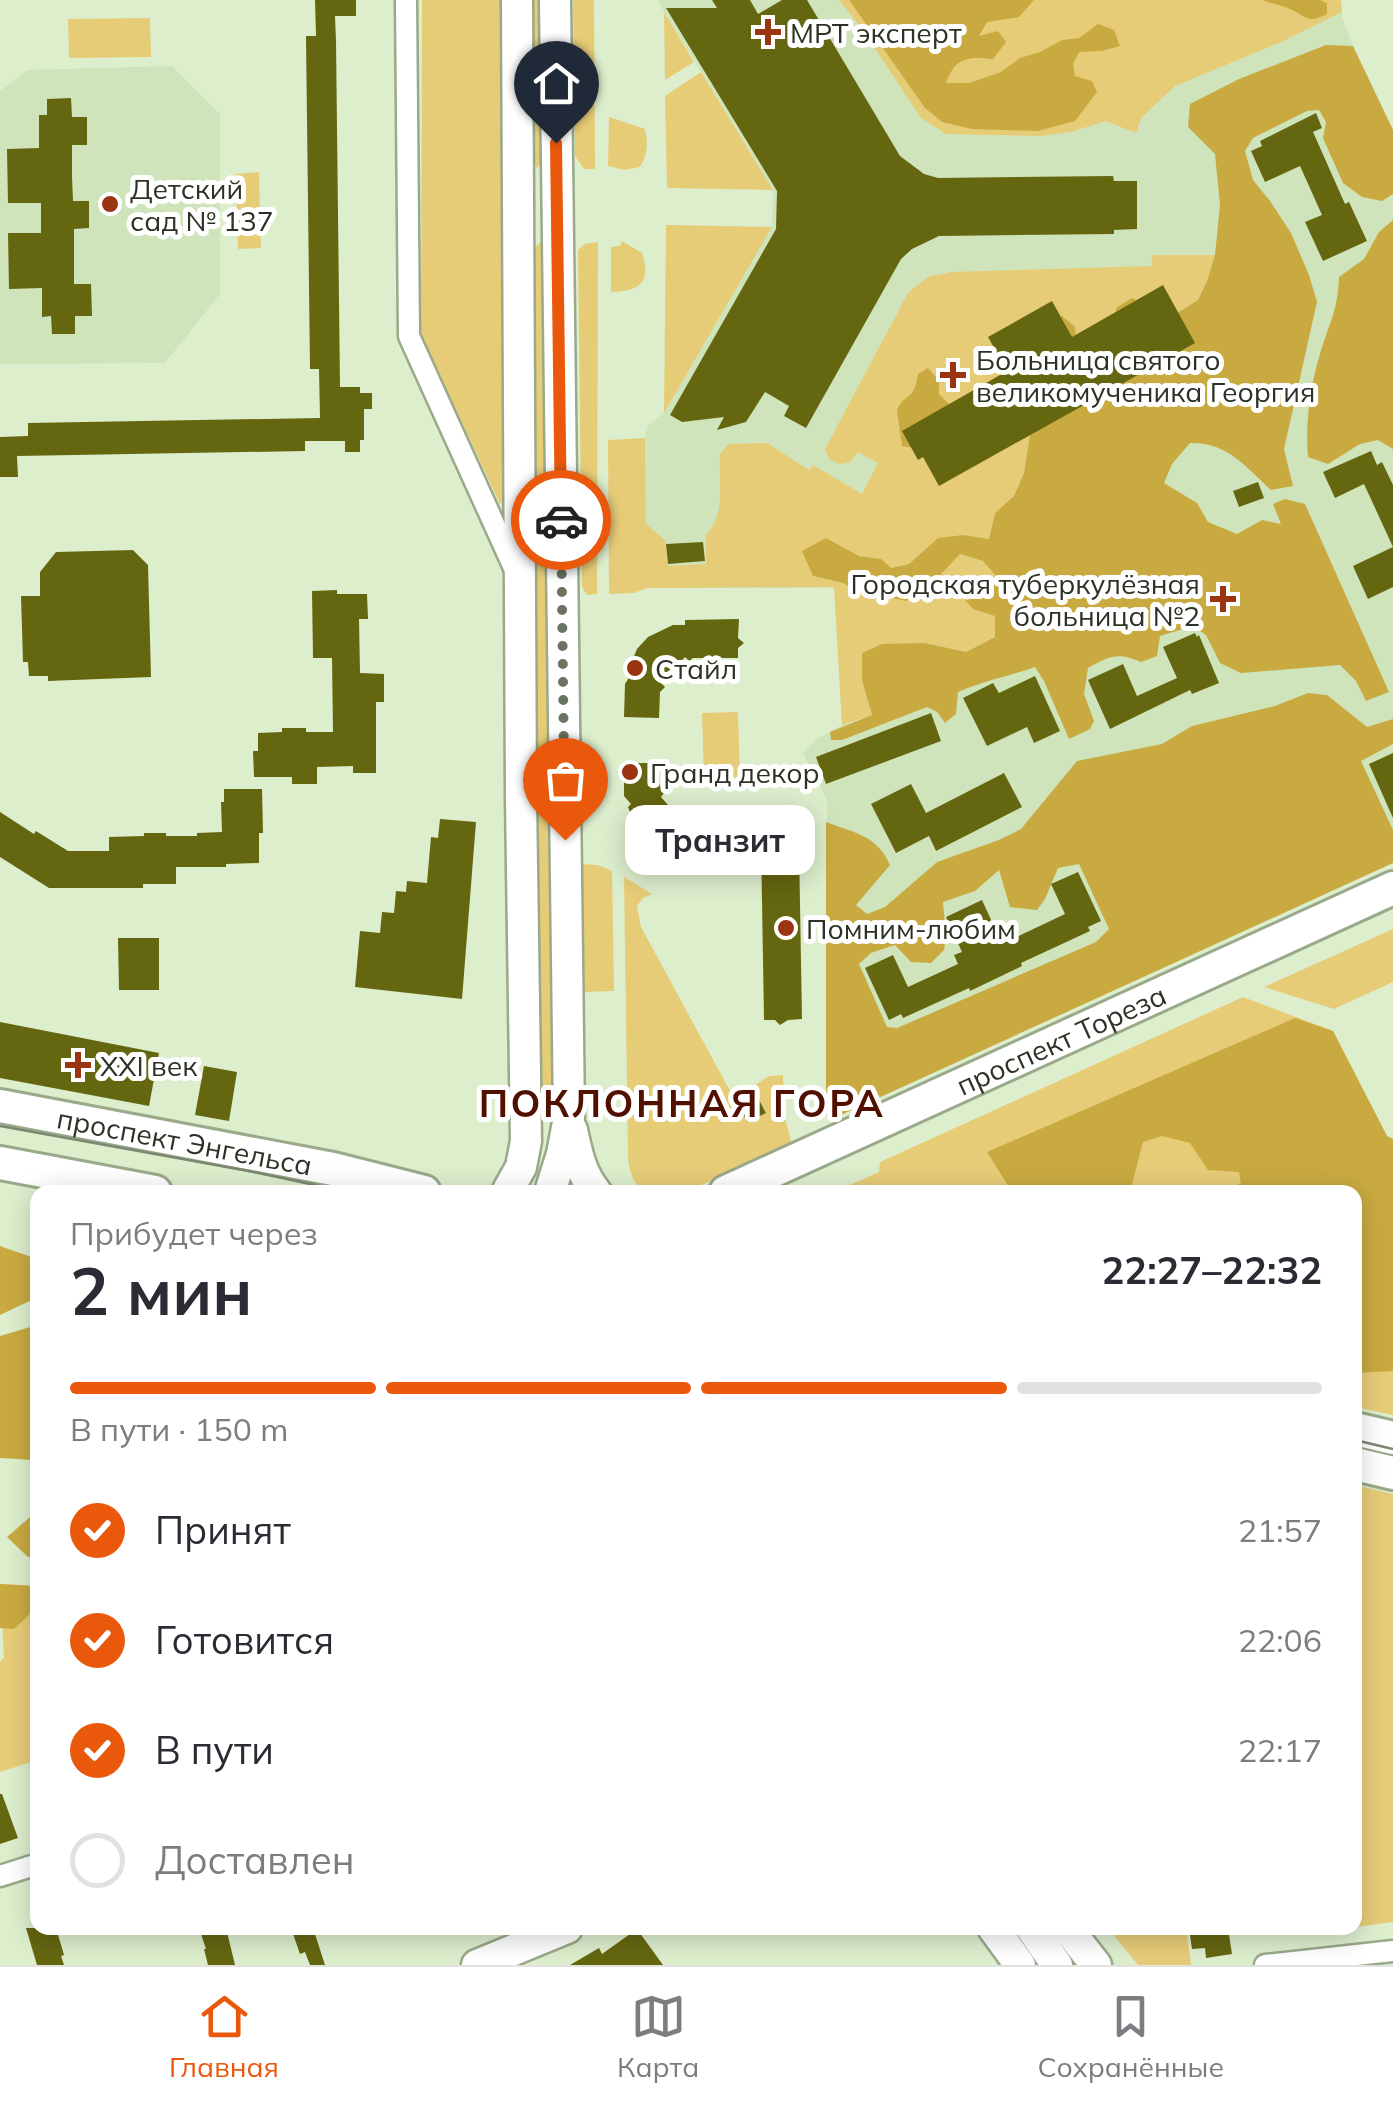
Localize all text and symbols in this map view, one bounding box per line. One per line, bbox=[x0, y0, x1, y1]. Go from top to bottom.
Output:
place label: МРТ эксперт bbox=[790, 15, 962, 50]
marker: МРТ эксперт bbox=[755, 19, 781, 45]
pin bbox=[514, 41, 599, 144]
icon: home bbox=[529, 56, 584, 111]
place label: Детский сад № 137 bbox=[130, 171, 274, 238]
marker: Детский сад № 137 bbox=[99, 193, 121, 215]
place label: Больница святого великомученика Георгия bbox=[976, 342, 1315, 409]
marker: Больница святого великомученика Георгия bbox=[940, 362, 966, 388]
courier bbox=[511, 470, 611, 570]
icon: car bbox=[534, 493, 589, 548]
place label: Городская туберкулёзная больница №2 bbox=[851, 566, 1200, 633]
marker: Городская туберкулёзная больница №2 bbox=[1210, 586, 1236, 612]
place label: Стайл bbox=[655, 651, 737, 686]
marker: Стайл bbox=[624, 657, 646, 679]
pin bbox=[523, 738, 608, 841]
icon: bag bbox=[538, 753, 593, 808]
place label: Гранд декор bbox=[650, 755, 820, 790]
marker: Гранд декор bbox=[619, 761, 641, 783]
callout: Транзит bbox=[625, 805, 815, 875]
text: Транзит bbox=[655, 820, 785, 860]
place label: Помним-любим bbox=[806, 911, 1016, 946]
marker: Помним-любим bbox=[775, 917, 797, 939]
street label: проспект Тореза bbox=[951, 976, 1171, 1102]
place label: XXI век bbox=[100, 1048, 198, 1083]
marker: XXI век bbox=[65, 1052, 91, 1078]
district label: ПОКЛОННАЯ ГОРА bbox=[479, 1079, 885, 1127]
street label: проспект Энгельса bbox=[54, 1100, 315, 1182]
text: Прибудет через bbox=[70, 1213, 318, 1253]
text: 22:27–22:32 bbox=[1102, 1246, 1322, 1294]
text: 2 мин bbox=[70, 1250, 252, 1331]
text: В пути · 150 m bbox=[70, 1409, 288, 1449]
icon: check bbox=[70, 1503, 125, 1558]
text: Принят bbox=[155, 1506, 291, 1554]
text: 21:57 bbox=[1238, 1510, 1322, 1550]
icon: check bbox=[70, 1613, 125, 1668]
text: Готовится bbox=[155, 1616, 334, 1664]
text: 22:06 bbox=[1238, 1620, 1322, 1660]
icon: check bbox=[70, 1723, 125, 1778]
text: В пути bbox=[155, 1726, 274, 1774]
text: 22:17 bbox=[1238, 1730, 1322, 1770]
text: Доставлен bbox=[155, 1836, 355, 1884]
tab: Главная bbox=[169, 1989, 279, 2084]
tab: Карта bbox=[617, 1989, 699, 2084]
tab: Сохранённые bbox=[1038, 1989, 1224, 2084]

